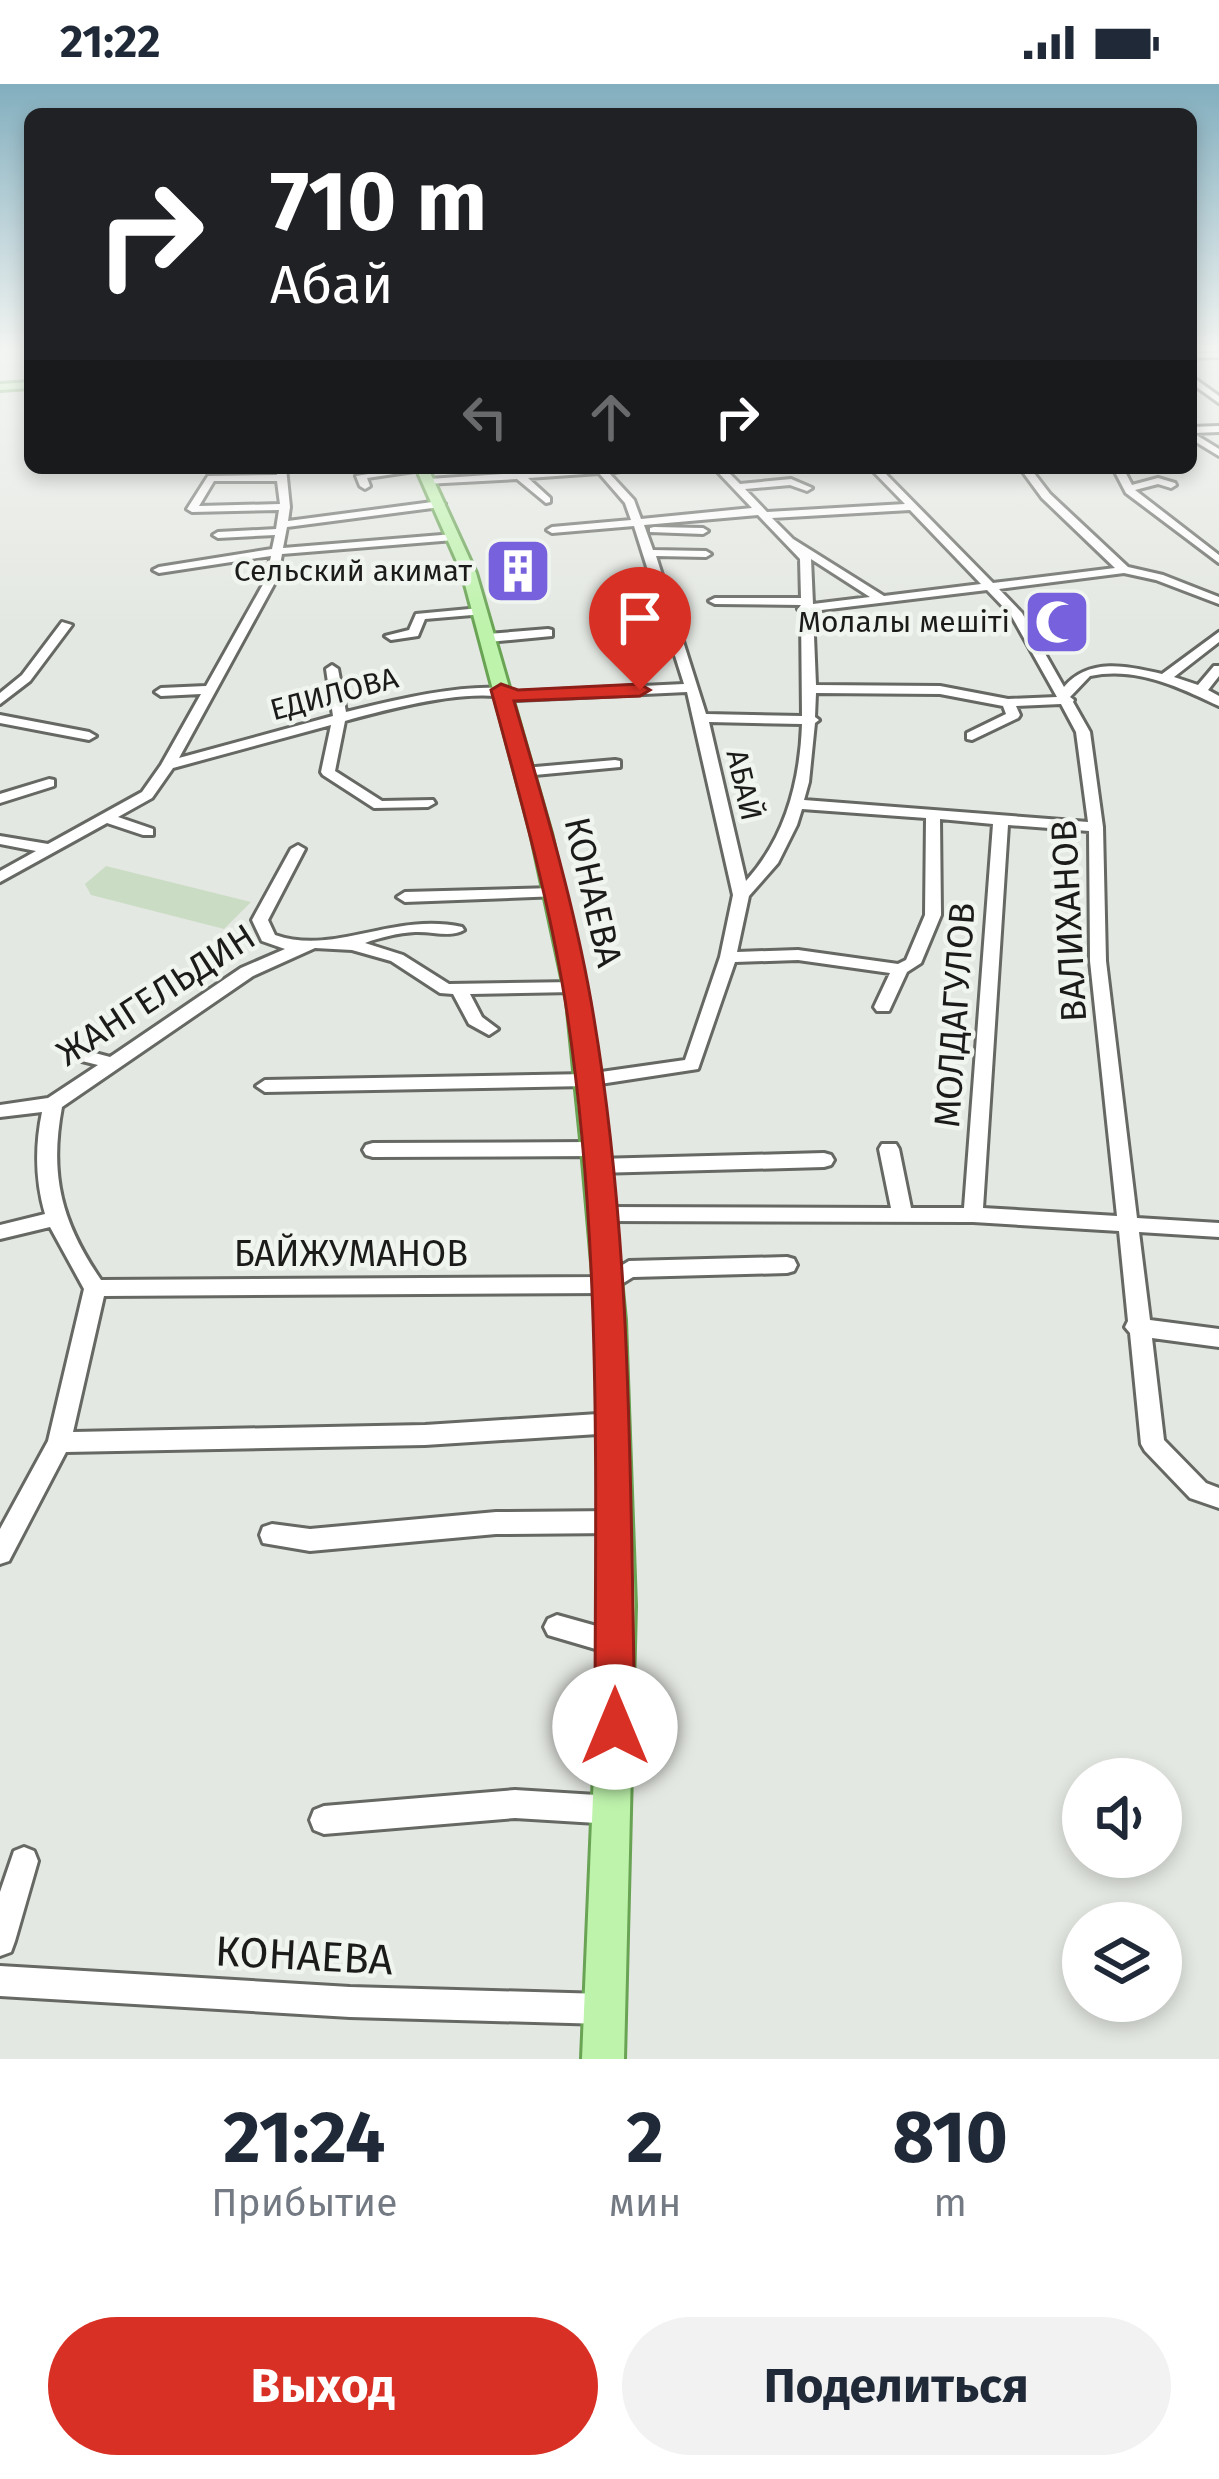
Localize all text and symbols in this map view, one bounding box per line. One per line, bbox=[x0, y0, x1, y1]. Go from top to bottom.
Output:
text: 21:22 bbox=[60, 15, 161, 69]
text: 710 m bbox=[270, 151, 487, 252]
icon: right bbox=[72, 156, 228, 312]
text: Абай bbox=[270, 253, 393, 317]
icon: left bbox=[452, 384, 518, 450]
icon: ahead bbox=[578, 384, 644, 450]
icon: right bbox=[704, 384, 770, 450]
building icon: Сельский акимат bbox=[483, 536, 553, 606]
place label: Сельский акимат bbox=[234, 553, 472, 589]
pin bbox=[589, 567, 691, 690]
icon: arrive bbox=[607, 585, 673, 651]
mosque icon: Молалы мешіті bbox=[1022, 587, 1092, 657]
place label: Молалы мешіті bbox=[798, 604, 1010, 640]
street label: ЕДИЛОВА bbox=[266, 659, 403, 728]
street label: АБАЙ bbox=[718, 746, 770, 824]
street label: КОНАЕВА bbox=[554, 813, 632, 972]
street label: ВАЛИХАНОВ bbox=[1042, 819, 1096, 1023]
street label: МОЛДАГУЛОВ bbox=[925, 901, 985, 1129]
street label: ЖАНГЕЛЬДИН bbox=[49, 915, 263, 1075]
street label: БАЙЖУМАНОВ bbox=[234, 1232, 468, 1276]
position arrow bbox=[552, 1664, 678, 1790]
map controls bbox=[1062, 1758, 1182, 2022]
button: sound bbox=[1062, 1758, 1182, 1878]
button: layers bbox=[1062, 1902, 1182, 2022]
street label: КОНАЕВА bbox=[214, 1926, 394, 1986]
text: 21:24 bbox=[223, 2095, 385, 2181]
text: 2 bbox=[626, 2095, 664, 2181]
text: 810 bbox=[893, 2095, 1008, 2181]
text: Прибытие bbox=[211, 2180, 398, 2226]
text: мин bbox=[609, 2180, 681, 2226]
text: m bbox=[933, 2180, 967, 2226]
button: Выход bbox=[48, 2317, 598, 2455]
button: Поделиться bbox=[622, 2317, 1171, 2455]

